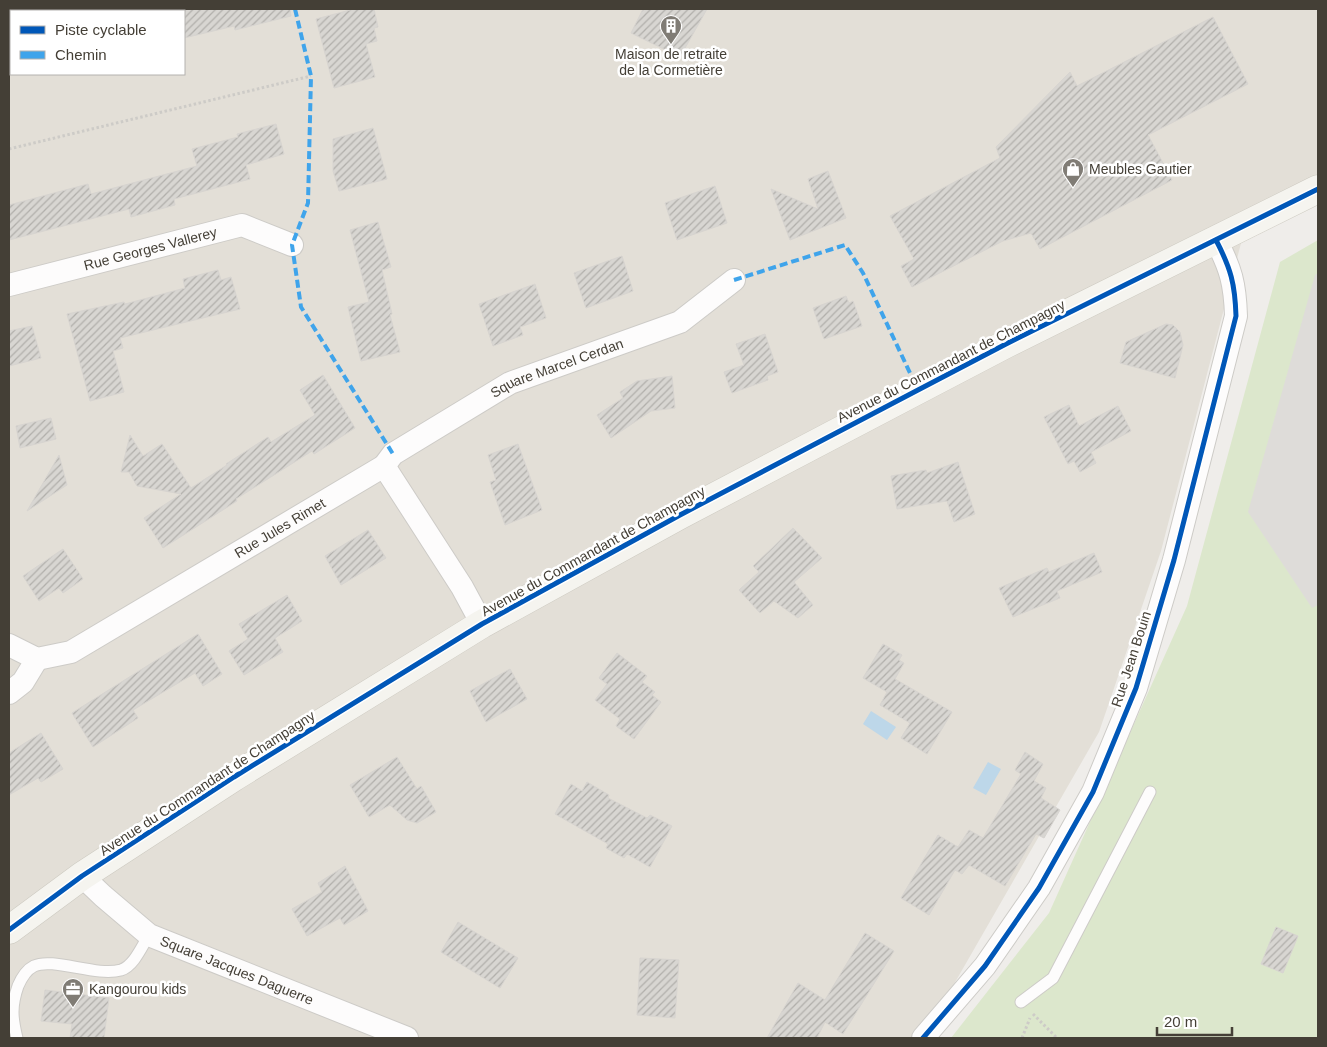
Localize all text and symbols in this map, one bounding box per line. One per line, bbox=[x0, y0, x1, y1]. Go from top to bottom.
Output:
legend bbox=[10, 10, 185, 75]
building icon: Maison de retraite de la Cormetière bbox=[659, 14, 683, 45]
text: Piste cyclable bbox=[55, 21, 147, 38]
text: Chemin bbox=[55, 46, 107, 63]
place label: Maison de retraite de la Cormetière bbox=[615, 46, 727, 78]
shop icon: Meubles Gautier bbox=[1061, 157, 1085, 188]
place label: Meubles Gautier bbox=[1089, 161, 1192, 177]
street label: Rue Georges Vallerey bbox=[82, 224, 219, 273]
street label: Avenue du Commandant de Champagny bbox=[834, 296, 1068, 426]
street label: Square Marcel Cerdan bbox=[488, 335, 625, 401]
street label: Avenue du Commandant de Champagny bbox=[478, 483, 708, 619]
street label: Rue Jules Rimet bbox=[232, 495, 328, 561]
street label: Rue Jean Bouin bbox=[1108, 609, 1154, 709]
street label: Avenue du Commandant de Champagny bbox=[96, 707, 318, 859]
street label: Square Jacques Daguerre bbox=[158, 932, 316, 1008]
office icon: Kangourou kids bbox=[61, 977, 85, 1008]
place label: Kangourou kids bbox=[89, 981, 186, 997]
scale bar bbox=[1157, 1004, 1232, 1036]
text: 20 m bbox=[1164, 1013, 1197, 1030]

